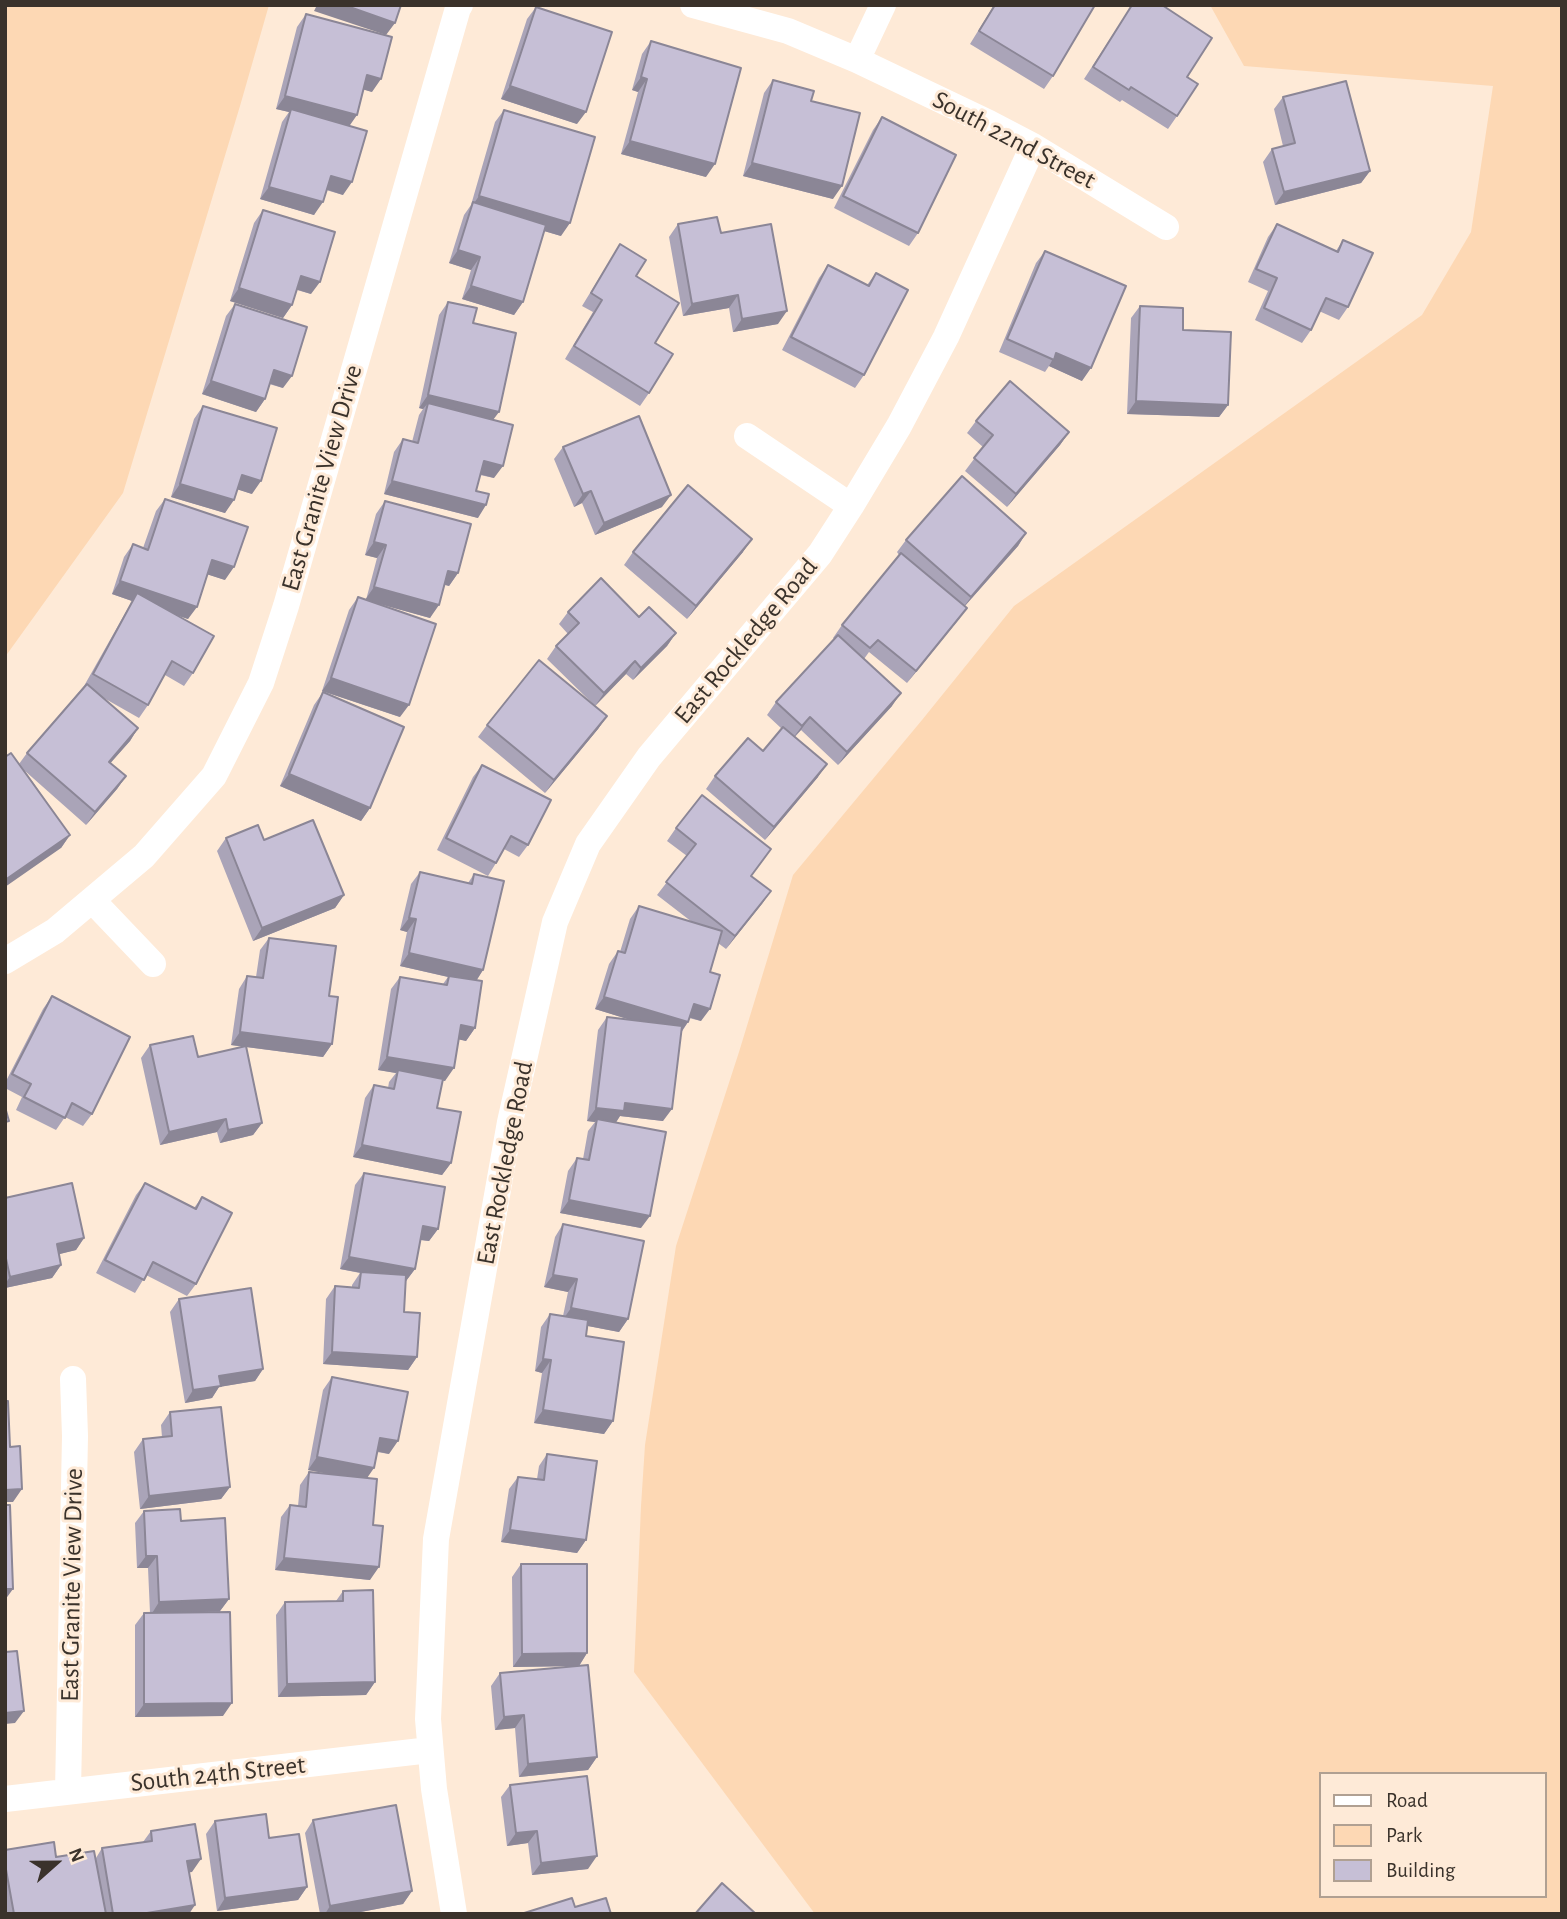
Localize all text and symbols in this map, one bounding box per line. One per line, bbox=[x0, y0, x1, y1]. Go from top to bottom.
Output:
street label: South 22nd Street bbox=[927, 84, 1101, 196]
street label: East Granite View Drive bbox=[275, 361, 369, 595]
street label: East Rockledge Road bbox=[668, 552, 824, 730]
street label: East Rockledge Road bbox=[470, 1058, 540, 1268]
street label: East Granite View Drive bbox=[54, 1468, 90, 1702]
street label: South 24th Street bbox=[129, 1749, 307, 1799]
legend bbox=[1318, 1772, 1546, 1898]
text: Road bbox=[1386, 1790, 1428, 1811]
text: Park bbox=[1386, 1825, 1422, 1846]
north arrow bbox=[21, 1828, 91, 1898]
text: N bbox=[65, 1846, 87, 1865]
text: Building bbox=[1386, 1860, 1455, 1881]

